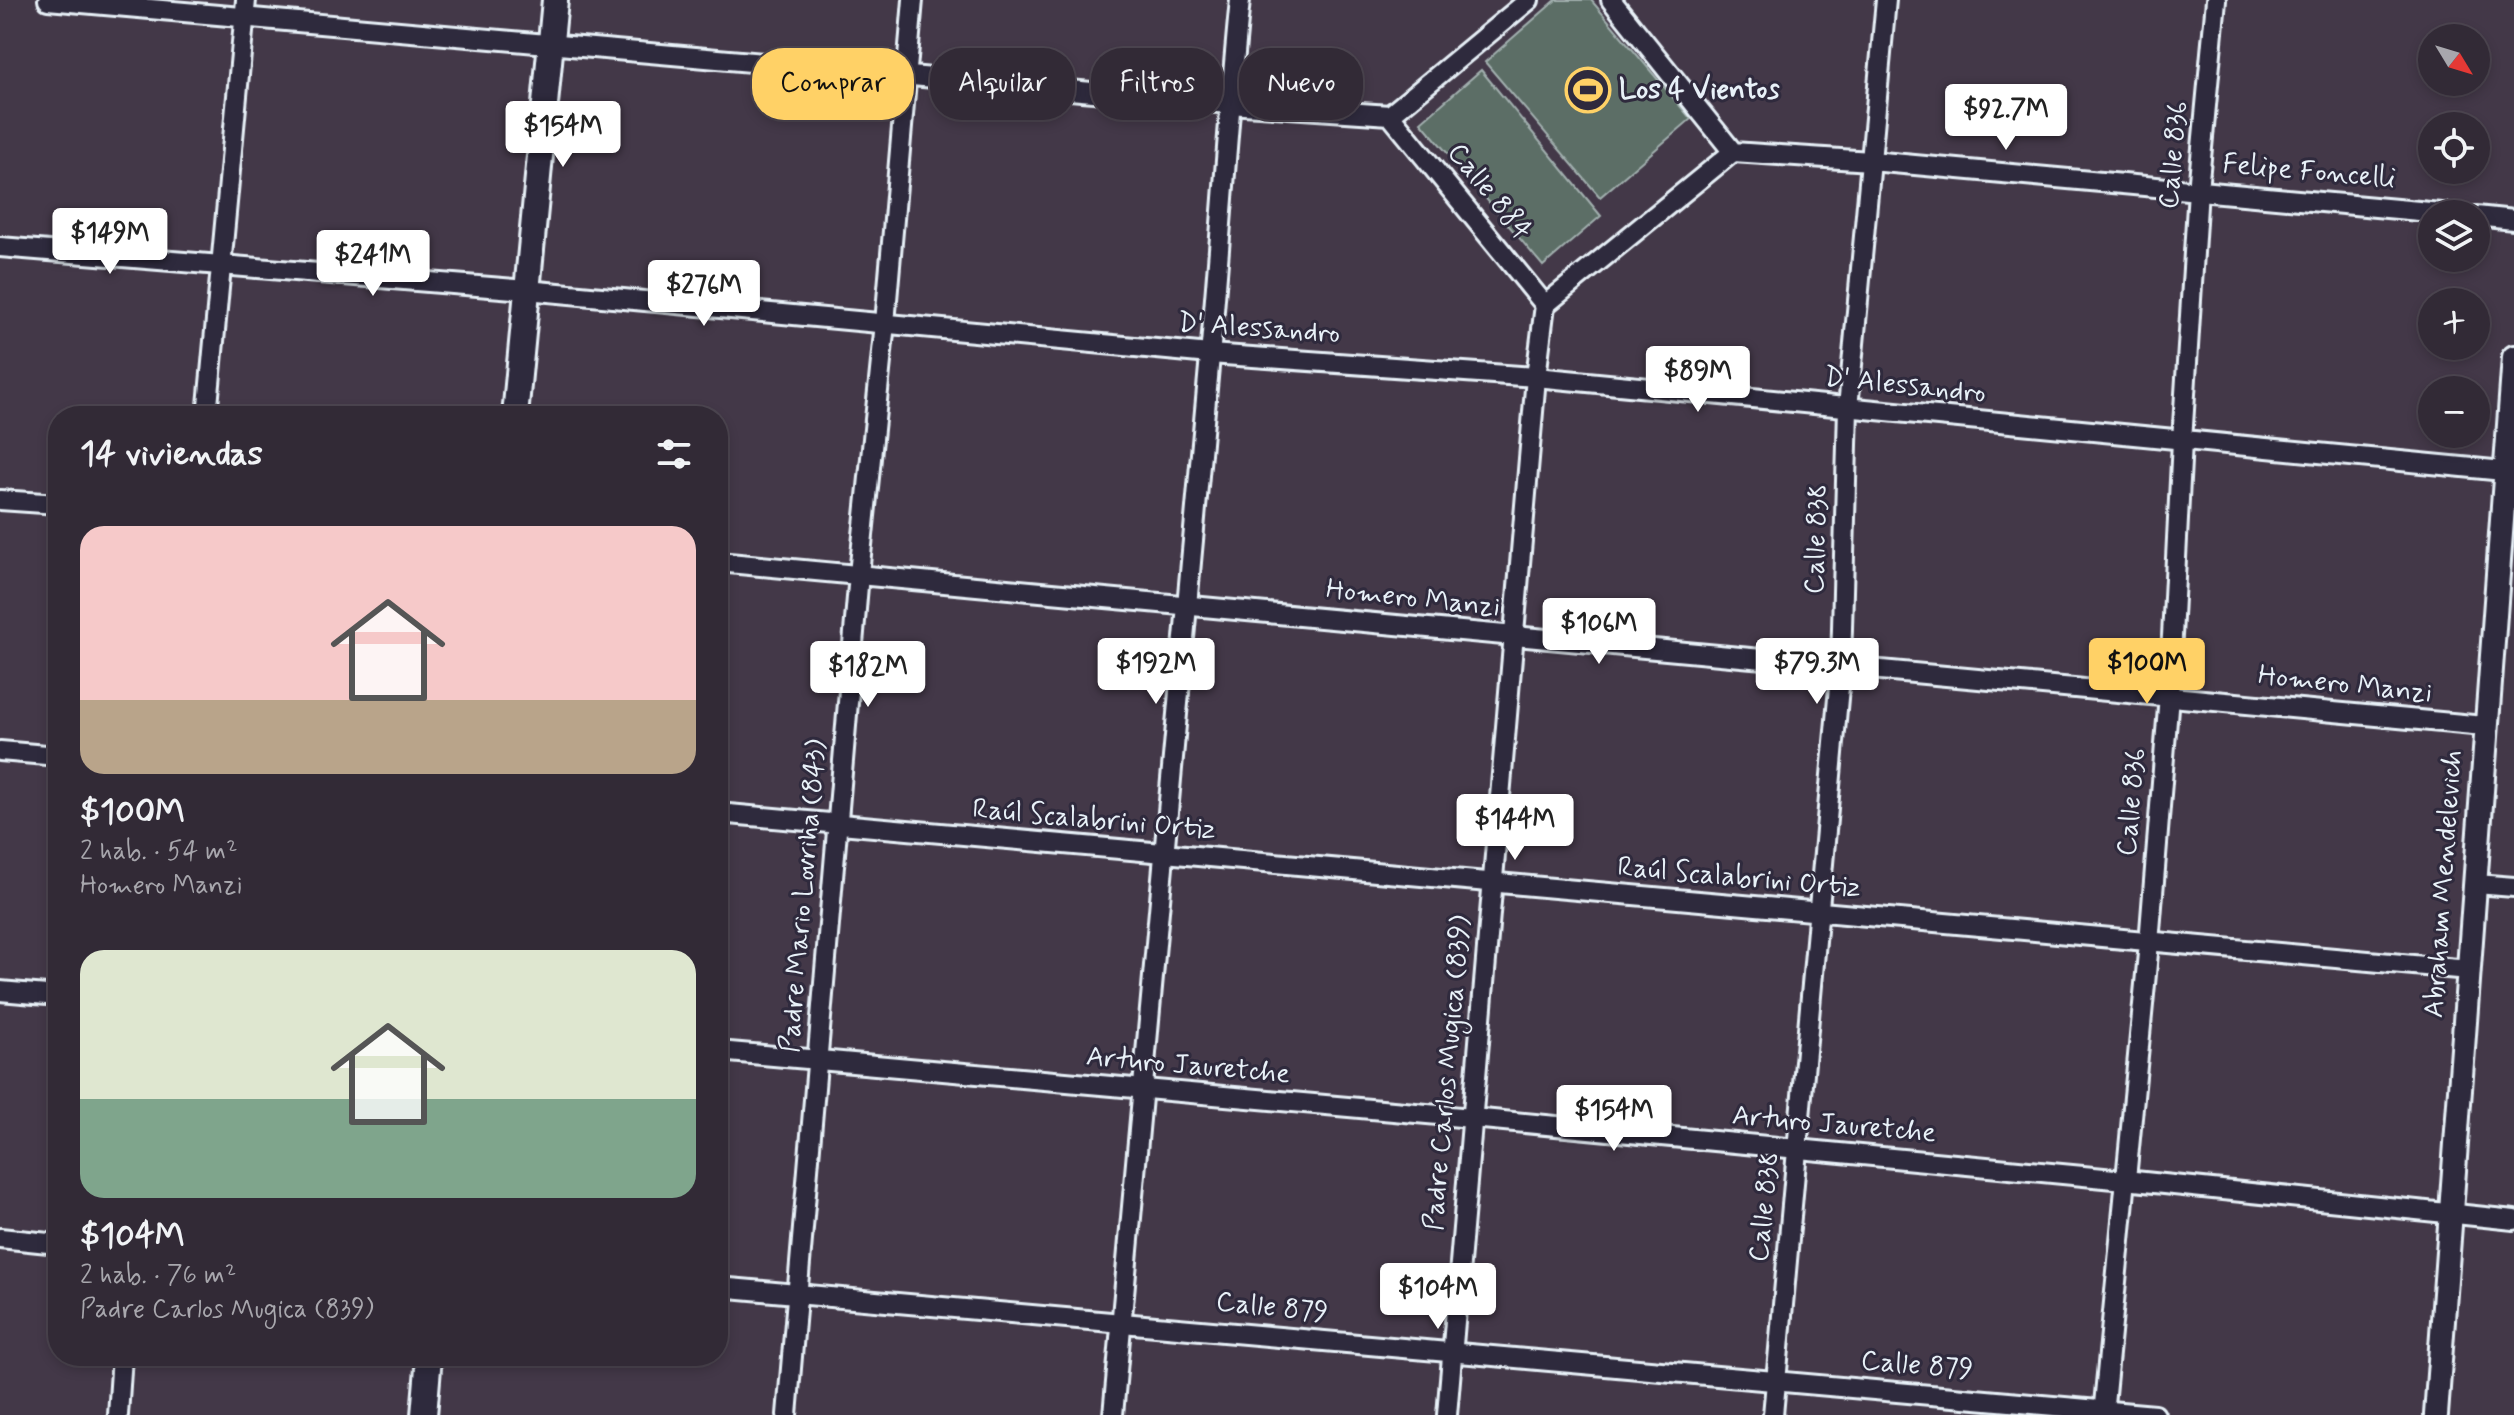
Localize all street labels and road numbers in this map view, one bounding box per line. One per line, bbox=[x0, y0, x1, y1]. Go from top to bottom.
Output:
street label: Calle 836 bbox=[2151, 99, 2197, 211]
street label: Calle 884 bbox=[1438, 136, 1540, 248]
street label: Felipe Foncelli bbox=[2221, 146, 2397, 198]
street label: D' Alessandro bbox=[1177, 305, 1341, 353]
street label: D' Alessandro bbox=[1822, 359, 1988, 413]
street label: Calle 838 bbox=[1797, 483, 1837, 595]
street label: Homero Manzi bbox=[1324, 571, 1502, 627]
street label: Homero Manzi bbox=[2256, 657, 2434, 713]
street label: Padre Mario Lovriha (843) bbox=[772, 738, 836, 1054]
street label: Calle 836 bbox=[2109, 746, 2155, 858]
street label: Abraham Mendelevich bbox=[2416, 749, 2472, 1019]
street label: Raúl Scalabrini Ortiz bbox=[971, 791, 1217, 849]
street label: Raúl Scalabrini Ortiz bbox=[1616, 849, 1862, 907]
street label: Padre Carlos Mugica (839) bbox=[1416, 914, 1482, 1232]
street label: Arturo Jauretche bbox=[1084, 1039, 1292, 1093]
street label: Arturo Jauretche bbox=[1730, 1098, 1938, 1152]
street label: Calle 838 bbox=[1741, 1150, 1789, 1264]
street label: Calle 879 bbox=[1214, 1284, 1330, 1332]
street label: Calle 879 bbox=[1859, 1343, 1975, 1389]

